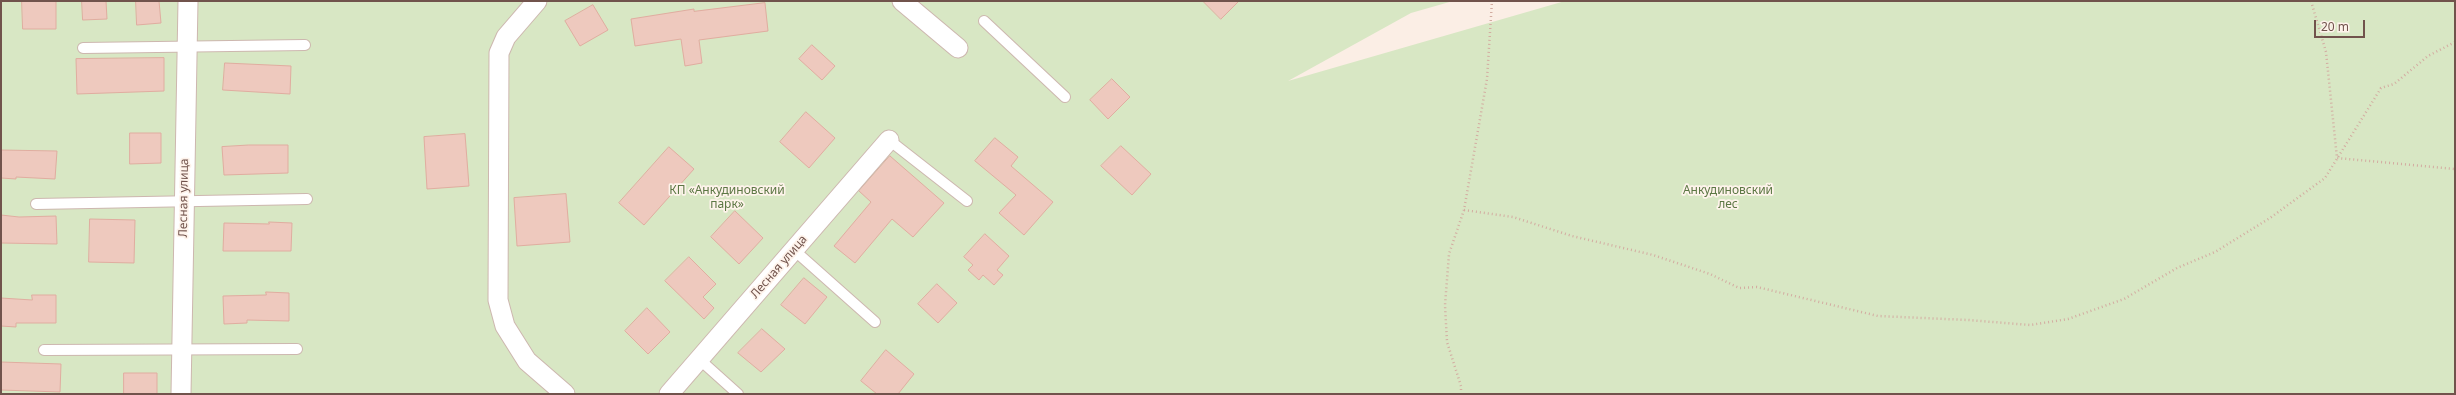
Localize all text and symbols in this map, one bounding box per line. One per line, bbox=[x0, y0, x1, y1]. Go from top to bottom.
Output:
scale bar bbox=[2316, 12, 2367, 38]
text: 20 m bbox=[2321, 18, 2349, 35]
street label: Лесная улица bbox=[176, 158, 192, 238]
park label: КП «Анкудиновский парк» bbox=[669, 184, 785, 212]
park label: Анкудиновский лес bbox=[1683, 184, 1773, 212]
street label: Лесная улица bbox=[748, 232, 810, 302]

